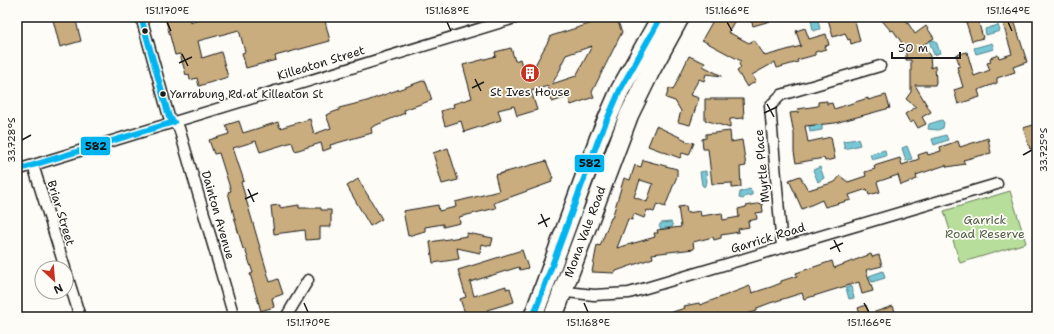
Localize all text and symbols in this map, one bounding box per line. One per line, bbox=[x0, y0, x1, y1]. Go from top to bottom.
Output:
text: 151.170°E bbox=[145, 4, 189, 17]
text: 151.168°E bbox=[425, 4, 469, 17]
text: 151.166°E bbox=[705, 4, 749, 17]
text: 151.164°E bbox=[986, 4, 1030, 17]
unlabelled marker bbox=[140, 26, 150, 36]
scale bar bbox=[892, 34, 960, 60]
text: 50 m bbox=[898, 40, 928, 56]
street label: Killeaton Street bbox=[275, 42, 367, 84]
building icon: St Ives House bbox=[519, 62, 541, 84]
place label: St Ives House bbox=[490, 84, 570, 100]
place label: Yarrabung Rd at Killeaton St bbox=[170, 87, 323, 102]
marker: Yarrabung Rd at Killeaton St bbox=[158, 89, 168, 99]
text: 33.728°S bbox=[5, 117, 18, 163]
text: 33.725°S bbox=[1037, 127, 1050, 172]
street label: Myrtle Place bbox=[751, 128, 773, 203]
line badge: 582 bbox=[80, 136, 111, 156]
text: 582 bbox=[85, 139, 107, 154]
line badge: 582 bbox=[574, 154, 605, 173]
text: 582 bbox=[579, 156, 601, 171]
street label: Dainton Avenue bbox=[198, 169, 238, 261]
street label: Briar Street bbox=[43, 178, 79, 248]
street label: Mona Vale Road bbox=[561, 183, 610, 280]
park label: Garrick Road Reserve bbox=[945, 212, 1025, 242]
street label: Garrick Road bbox=[729, 219, 808, 257]
north arrow bbox=[34, 260, 74, 300]
text: N bbox=[51, 280, 65, 297]
text: 151.170°E bbox=[286, 316, 330, 329]
text: 151.168°E bbox=[566, 316, 610, 329]
text: 151.166°E bbox=[847, 316, 891, 329]

